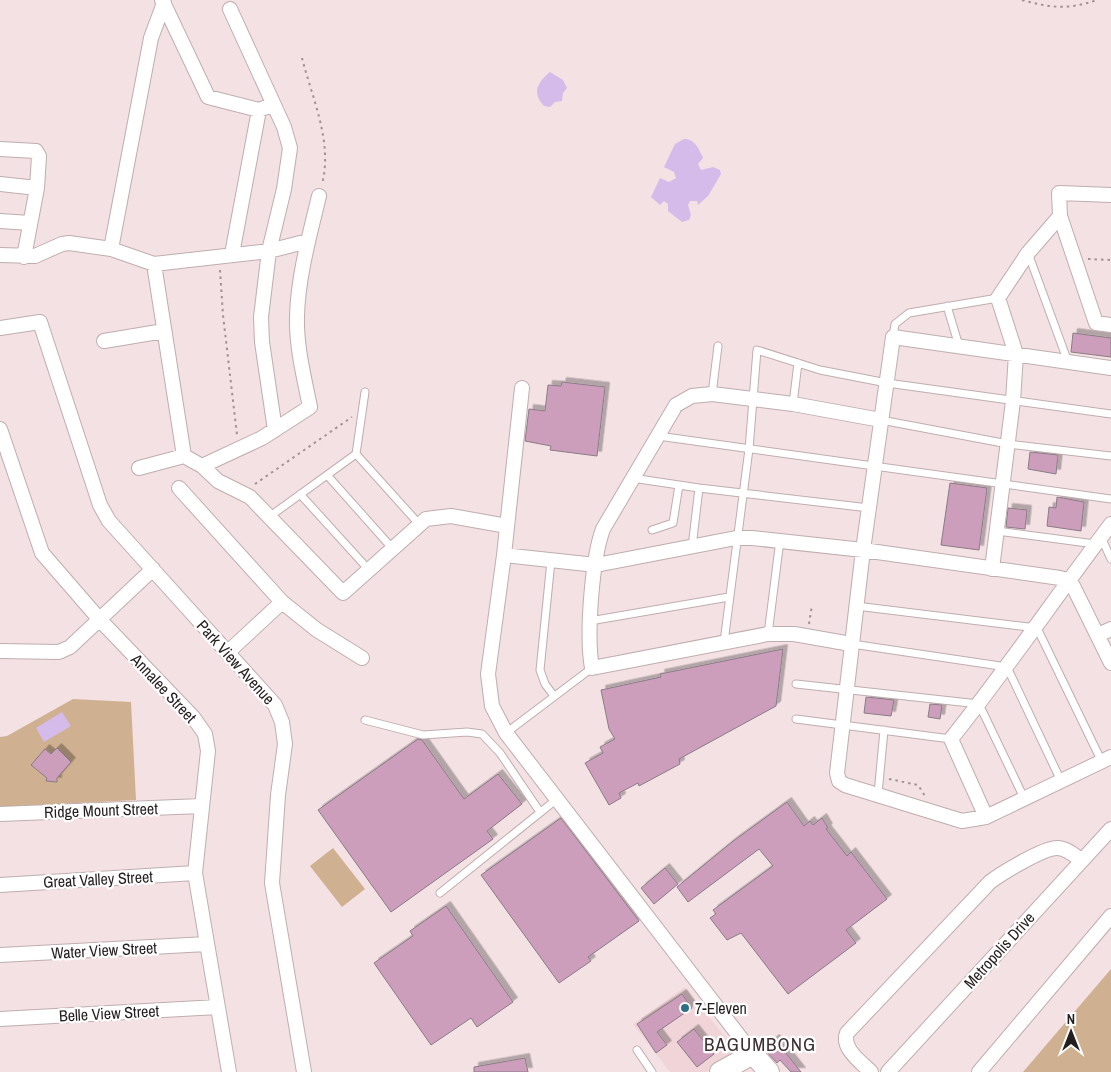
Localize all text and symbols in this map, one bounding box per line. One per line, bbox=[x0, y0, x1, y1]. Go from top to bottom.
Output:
street label: Park View Avenue bbox=[192, 615, 280, 709]
street label: Annalee Street bbox=[126, 648, 202, 727]
street label: Ridge Mount Street bbox=[44, 797, 159, 823]
street label: Great Valley Street bbox=[43, 865, 154, 893]
street label: Metropolis Drive bbox=[959, 907, 1039, 993]
street label: Water View Street bbox=[51, 936, 158, 964]
place label: 7-Eleven bbox=[695, 997, 747, 1019]
street label: Belle View Street bbox=[58, 999, 160, 1027]
marker: 7-Eleven bbox=[679, 1002, 691, 1014]
north arrow bbox=[1046, 1007, 1096, 1057]
text: N bbox=[1067, 1010, 1075, 1028]
district label: BAGUMBONG bbox=[704, 1031, 816, 1057]

